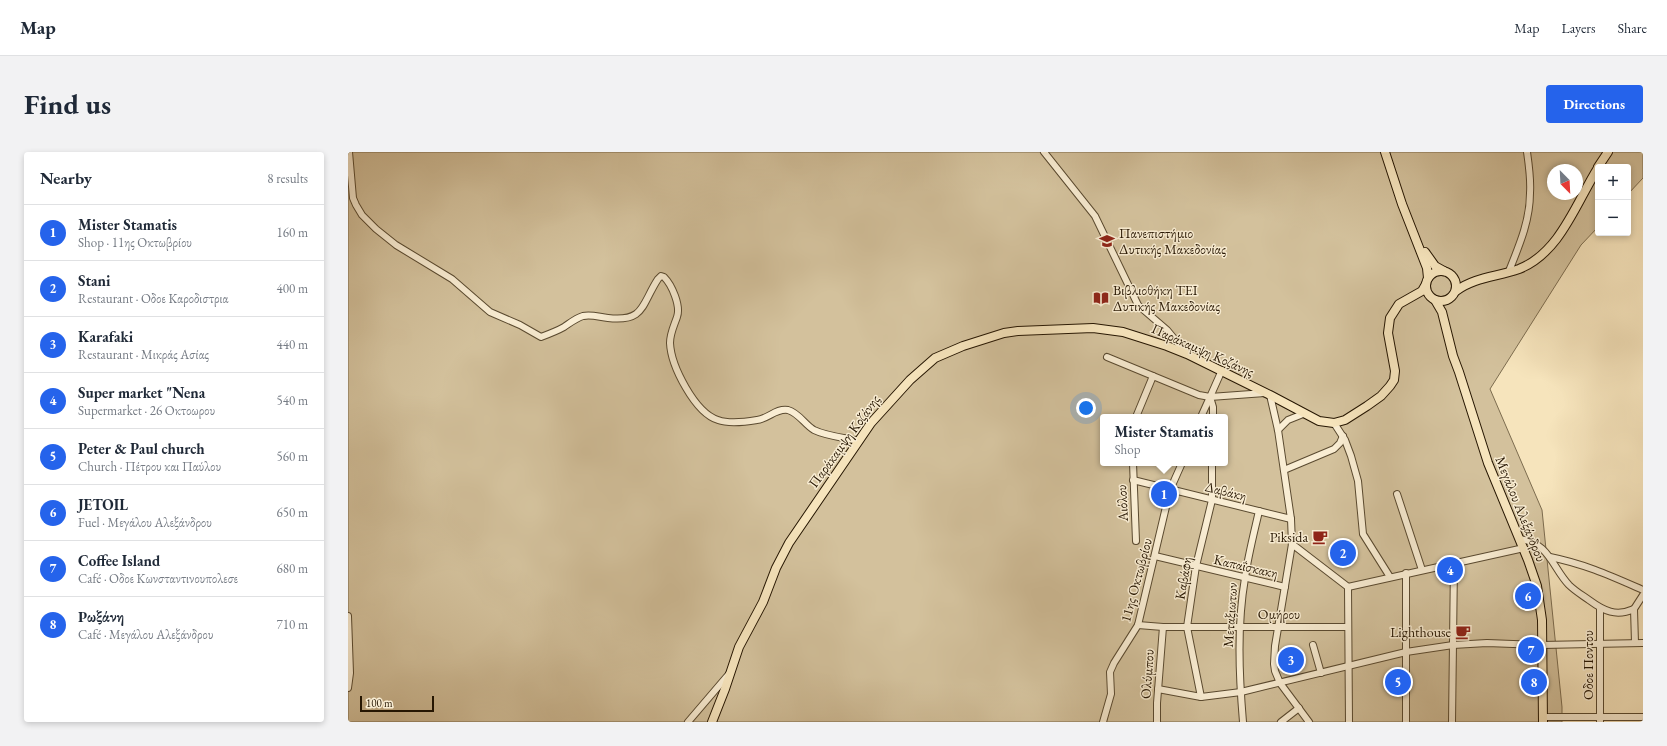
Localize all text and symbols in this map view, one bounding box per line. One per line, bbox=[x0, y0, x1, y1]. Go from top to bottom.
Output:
text: Map bbox=[20, 15, 56, 40]
text: Map bbox=[1514, 19, 1539, 37]
text: Layers bbox=[1561, 19, 1596, 37]
text: Share bbox=[1618, 19, 1647, 37]
button: Directions bbox=[1546, 85, 1643, 123]
text: Find us bbox=[24, 86, 111, 122]
north arrow bbox=[1547, 164, 1583, 200]
map controls bbox=[1595, 164, 1631, 236]
button: + bbox=[1595, 164, 1631, 200]
text: Nearby bbox=[40, 167, 92, 189]
text: 8 results bbox=[267, 170, 308, 187]
button: − bbox=[1595, 200, 1631, 236]
text: Mister Stamatis bbox=[78, 215, 177, 234]
text: 1 bbox=[50, 224, 56, 241]
text: 160 m bbox=[277, 224, 308, 241]
place label: Πανεπιστήμιο Δυτικής Μακεδονίας bbox=[1119, 224, 1226, 258]
school or university icon: Πανεπιστήμιο Δυτικής Μακεδονίας bbox=[1098, 232, 1116, 250]
text: Shop · 11ης Οκτωβρίου bbox=[78, 234, 192, 251]
text: Stani bbox=[78, 271, 111, 290]
text: 2 bbox=[50, 280, 56, 297]
text: 400 m bbox=[277, 280, 308, 297]
place label: Βιβλιοθήκη ΤΕΙ Δυτικής Μακεδονίας bbox=[1113, 281, 1220, 315]
library icon: Βιβλιοθήκη ΤΕΙ Δυτικής Μακεδονίας bbox=[1092, 289, 1110, 307]
text: Restaurant · Oδοε Καροδιστρια bbox=[78, 290, 228, 307]
street label: Παράκαμψη Κοζάνης bbox=[1149, 319, 1257, 381]
text: Karafaki bbox=[78, 327, 133, 346]
text: 3 bbox=[50, 336, 56, 353]
text: 440 m bbox=[277, 336, 308, 353]
text: Restaurant · Μικράς Ασίας bbox=[78, 346, 209, 363]
text: Super market "Nena bbox=[78, 383, 205, 402]
street label: Παράκαμψη Κοζάνης bbox=[804, 391, 884, 491]
text: 4 bbox=[50, 392, 56, 409]
text: 540 m bbox=[277, 392, 308, 409]
your location bbox=[1076, 398, 1096, 418]
text: Supermarket · 26 Οκτοωρου bbox=[78, 402, 215, 419]
popup bbox=[1100, 414, 1228, 466]
text: Mister Stamatis bbox=[1115, 422, 1213, 441]
text: Peter & Paul church bbox=[78, 439, 205, 458]
text: Shop bbox=[1115, 441, 1140, 458]
text: 5 bbox=[50, 448, 56, 465]
text: 560 m bbox=[277, 448, 308, 465]
street label: Μεγάλου Αλεξάνδρου bbox=[1492, 454, 1550, 564]
text: Church · Πέτρου και Παύλου bbox=[78, 458, 221, 475]
street label: Δαβάκη bbox=[1203, 477, 1249, 505]
pin: 1 bbox=[1151, 479, 1177, 509]
street label: Αιόλου bbox=[1112, 484, 1132, 523]
text: JETOIL bbox=[78, 495, 128, 514]
text: 6 bbox=[50, 504, 56, 521]
text: 650 m bbox=[277, 504, 308, 521]
text: Fuel · Μεγάλου Αλεξάνδρου bbox=[78, 514, 212, 531]
place label: Piksida bbox=[1270, 528, 1308, 546]
cafe icon: Piksida bbox=[1311, 528, 1329, 546]
street label: 11ης Οκτωβρίου bbox=[1116, 536, 1156, 624]
pin: 2 bbox=[1330, 538, 1356, 568]
street label: Καπαΐσκακη bbox=[1212, 550, 1280, 582]
text: Coffee Island bbox=[78, 551, 160, 570]
street label: Καβάφη bbox=[1170, 555, 1196, 601]
pin: 4 bbox=[1437, 555, 1463, 585]
text: 7 bbox=[50, 560, 56, 577]
text: 680 m bbox=[277, 560, 308, 577]
text: Café · Oδοε Κωνσταντινουπολεσε bbox=[78, 570, 238, 587]
pin: 6 bbox=[1515, 581, 1541, 611]
street label: Μεταξιωτων bbox=[1219, 582, 1241, 648]
street label: Ομήρου bbox=[1258, 605, 1300, 623]
text: Ρωξάνη bbox=[78, 607, 124, 626]
text: 8 bbox=[50, 616, 56, 633]
text: 710 m bbox=[277, 616, 308, 633]
place label: Lighthouse bbox=[1390, 623, 1452, 641]
cafe icon: Lighthouse bbox=[1454, 623, 1472, 641]
text: Café · Μεγάλου Αλεξάνδρου bbox=[78, 626, 213, 643]
street label: Oδοε Ποντου bbox=[1579, 630, 1597, 700]
pin: 7 bbox=[1518, 635, 1544, 665]
pin: 3 bbox=[1278, 645, 1304, 675]
street label: Ολύμπου bbox=[1136, 649, 1158, 699]
pin: 5 bbox=[1385, 667, 1411, 697]
pin: 8 bbox=[1521, 667, 1547, 697]
scale bar bbox=[360, 694, 434, 713]
text: 100 m bbox=[366, 696, 393, 710]

